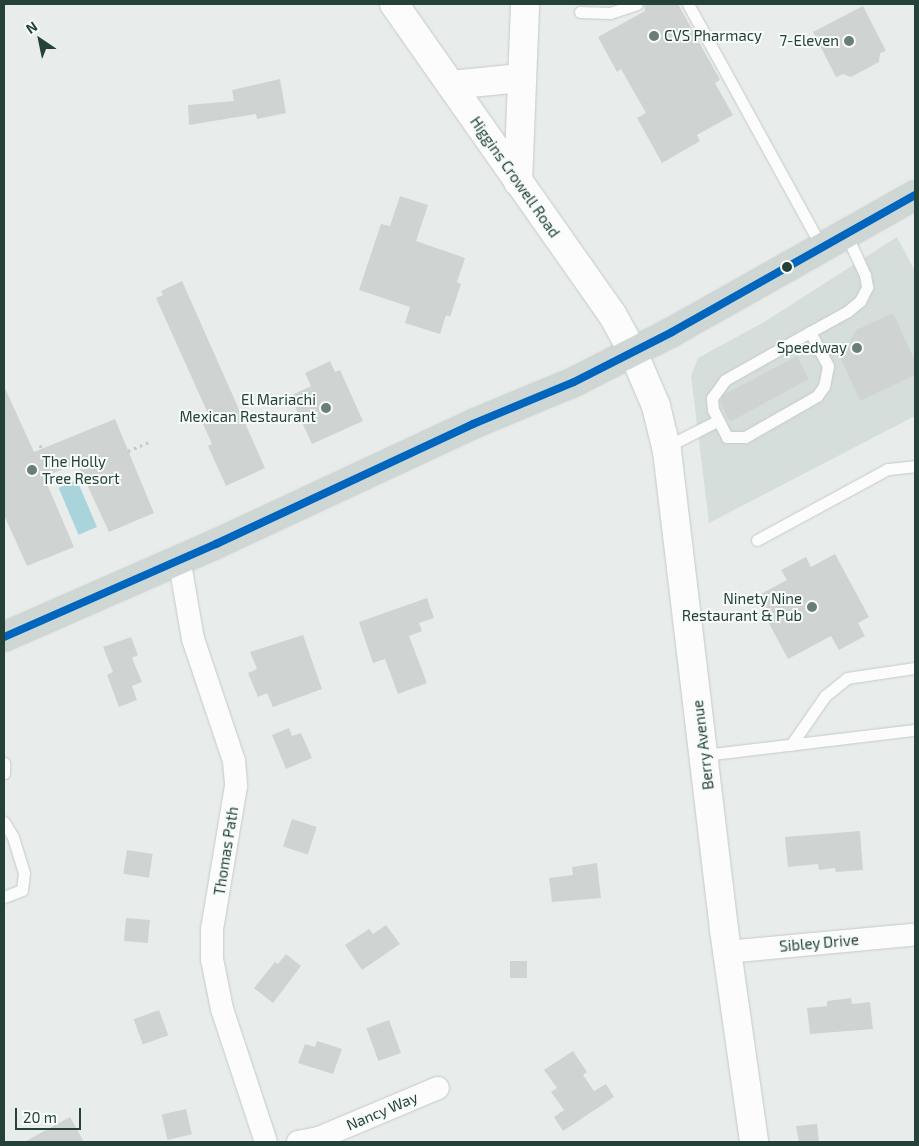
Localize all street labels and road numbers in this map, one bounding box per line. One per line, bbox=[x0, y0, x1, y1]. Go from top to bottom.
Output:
street label: Higgins Crowell Road bbox=[466, 113, 564, 241]
street label: Berry Avenue bbox=[689, 699, 717, 791]
street label: Thomas Path bbox=[210, 805, 242, 897]
street label: Sibley Drive bbox=[778, 931, 860, 955]
street label: Nancy Way bbox=[343, 1088, 421, 1134]

